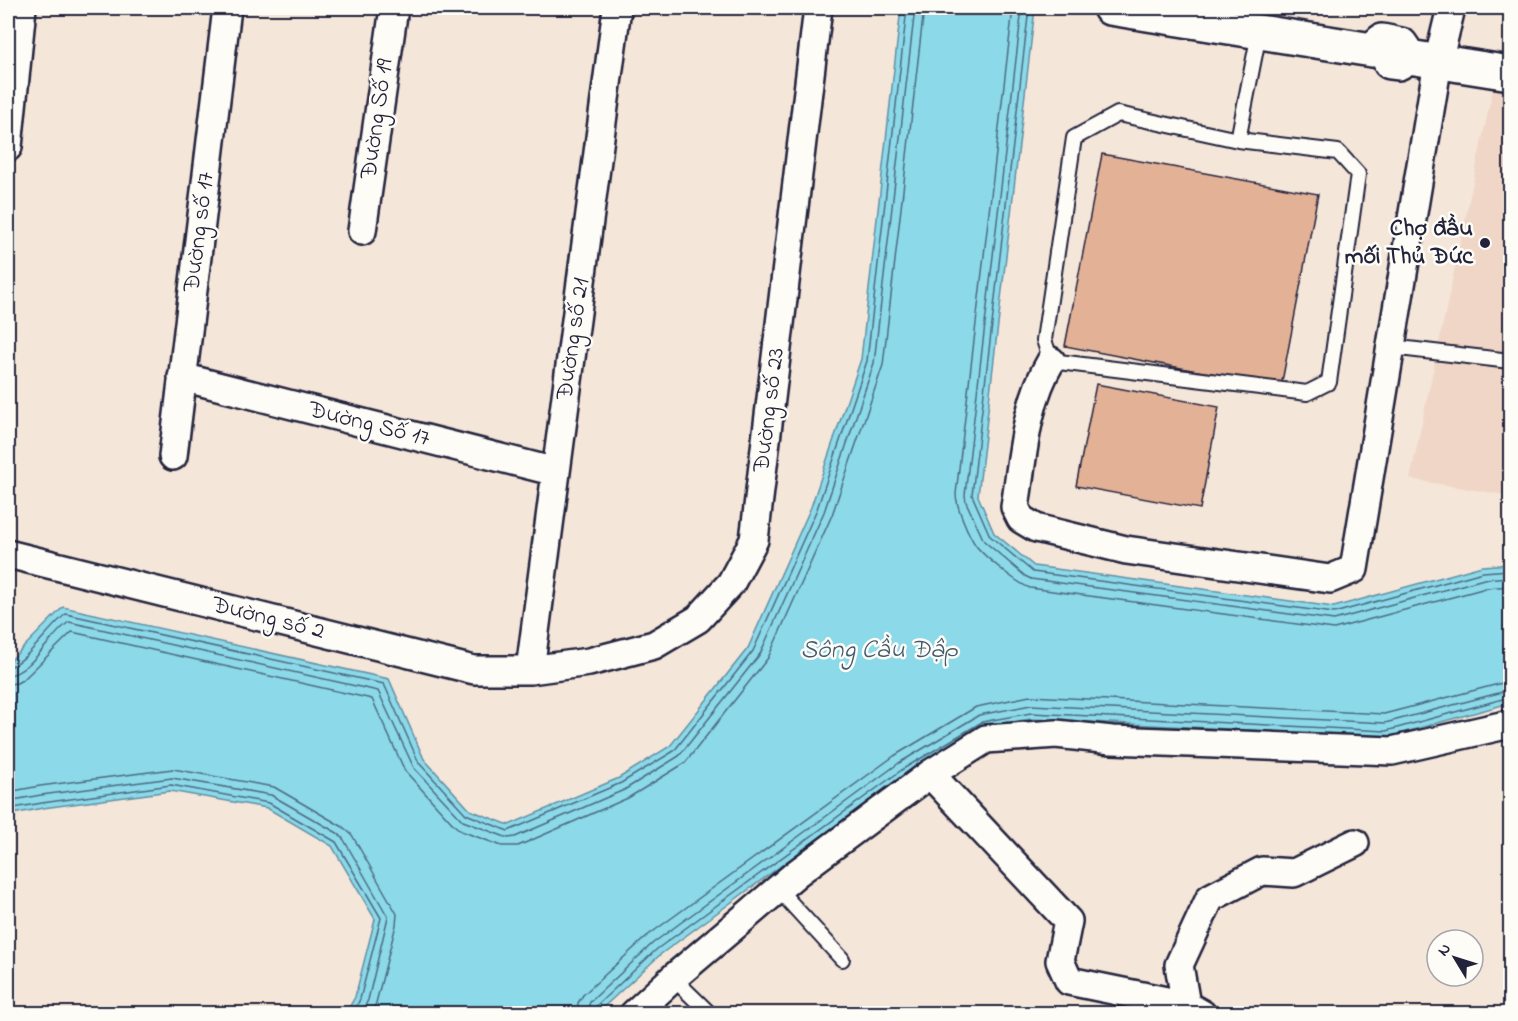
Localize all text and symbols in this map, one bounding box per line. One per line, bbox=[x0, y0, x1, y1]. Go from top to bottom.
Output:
street label: Đường Số 19 bbox=[352, 56, 404, 182]
street label: Đường số 17 bbox=[175, 170, 225, 295]
place label: Chợ đầu mối Thủ Đức bbox=[1345, 212, 1474, 275]
marker: Chợ đầu mối Thủ Đức bbox=[1478, 236, 1492, 250]
street label: Đường số 21 bbox=[548, 275, 600, 403]
street label: Đường số 23 bbox=[745, 346, 795, 475]
street label: Đường Số 17 bbox=[304, 393, 433, 457]
street label: Đường số 2 bbox=[207, 588, 328, 650]
water label: Sông Cầu Đập bbox=[800, 632, 958, 670]
north arrow bbox=[1425, 928, 1485, 988]
text: N bbox=[1432, 938, 1458, 962]

